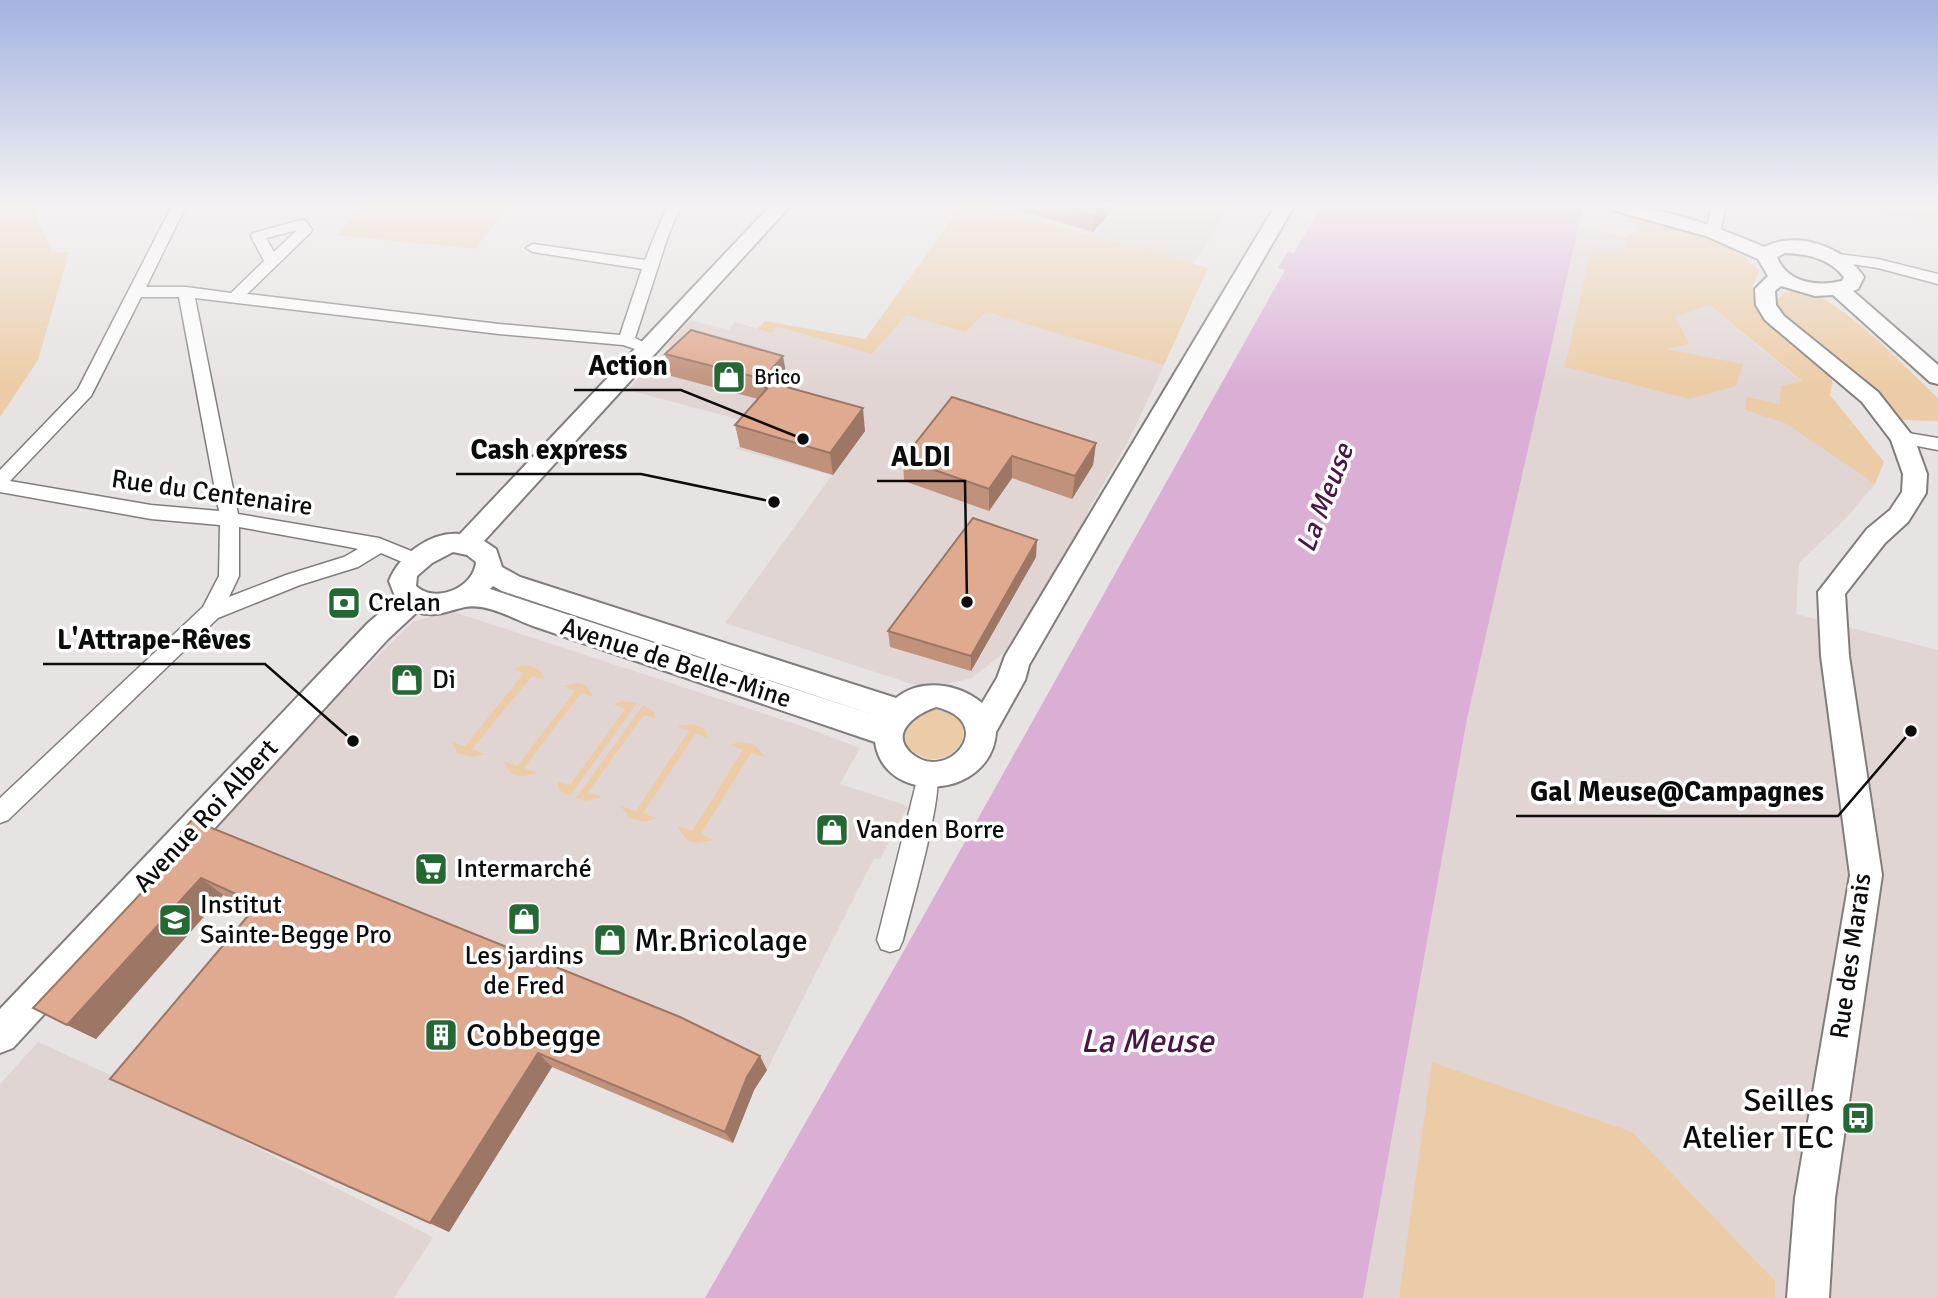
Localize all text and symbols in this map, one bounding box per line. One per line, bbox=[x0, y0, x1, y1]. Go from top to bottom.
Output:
callout: Action bbox=[574, 341, 681, 390]
text: Action bbox=[588, 349, 668, 383]
shop icon: Brico bbox=[710, 358, 748, 396]
place label: Brico bbox=[754, 364, 801, 390]
callout: Cash express bbox=[456, 425, 641, 474]
callout: ALDI bbox=[877, 432, 965, 481]
text: Cash express bbox=[470, 433, 628, 467]
water label: La Meuse bbox=[1289, 437, 1362, 557]
text: ALDI bbox=[891, 440, 951, 474]
street label: Rue du Centenaire bbox=[109, 463, 315, 523]
bank icon: Crelan bbox=[325, 584, 363, 622]
place label: Crelan bbox=[368, 587, 441, 619]
street label: Avenue de Belle-Mine bbox=[557, 611, 795, 715]
callout: L'Attrape-Rêves bbox=[43, 615, 265, 664]
text: L'Attrape-Rêves bbox=[57, 623, 251, 657]
shop icon: Di bbox=[388, 661, 426, 699]
place label: Di bbox=[432, 664, 456, 696]
street label: Avenue Roi Albert bbox=[127, 733, 285, 899]
callout: Gal Meuse@Campagnes bbox=[1516, 767, 1838, 816]
text: Gal Meuse@Campagnes bbox=[1530, 775, 1824, 809]
shop icon: Vanden Borre bbox=[813, 811, 851, 849]
place label: Vanden Borre bbox=[856, 814, 1005, 846]
supermarket icon: Intermarché bbox=[412, 850, 450, 888]
place label: Intermarché bbox=[456, 853, 592, 885]
street label: Rue des Marais bbox=[1824, 871, 1878, 1041]
place label: Institut Sainte-Begge Pro bbox=[200, 889, 392, 951]
shop icon: Les jardins de Fred bbox=[505, 900, 543, 938]
school or university icon: Institut Sainte-Begge Pro bbox=[156, 901, 194, 939]
shop icon: Mr.Bricolage bbox=[591, 921, 629, 959]
place label: Mr.Bricolage bbox=[634, 921, 808, 960]
place label: Les jardins de Fred bbox=[464, 940, 584, 1002]
building icon: Cobbegge bbox=[422, 1016, 460, 1054]
place label: Cobbegge bbox=[466, 1016, 601, 1055]
water label: La Meuse bbox=[1080, 1021, 1215, 1062]
place label: Seilles Atelier TEC bbox=[1682, 1081, 1834, 1157]
bus stop icon: Seilles Atelier TEC bbox=[1839, 1099, 1877, 1137]

